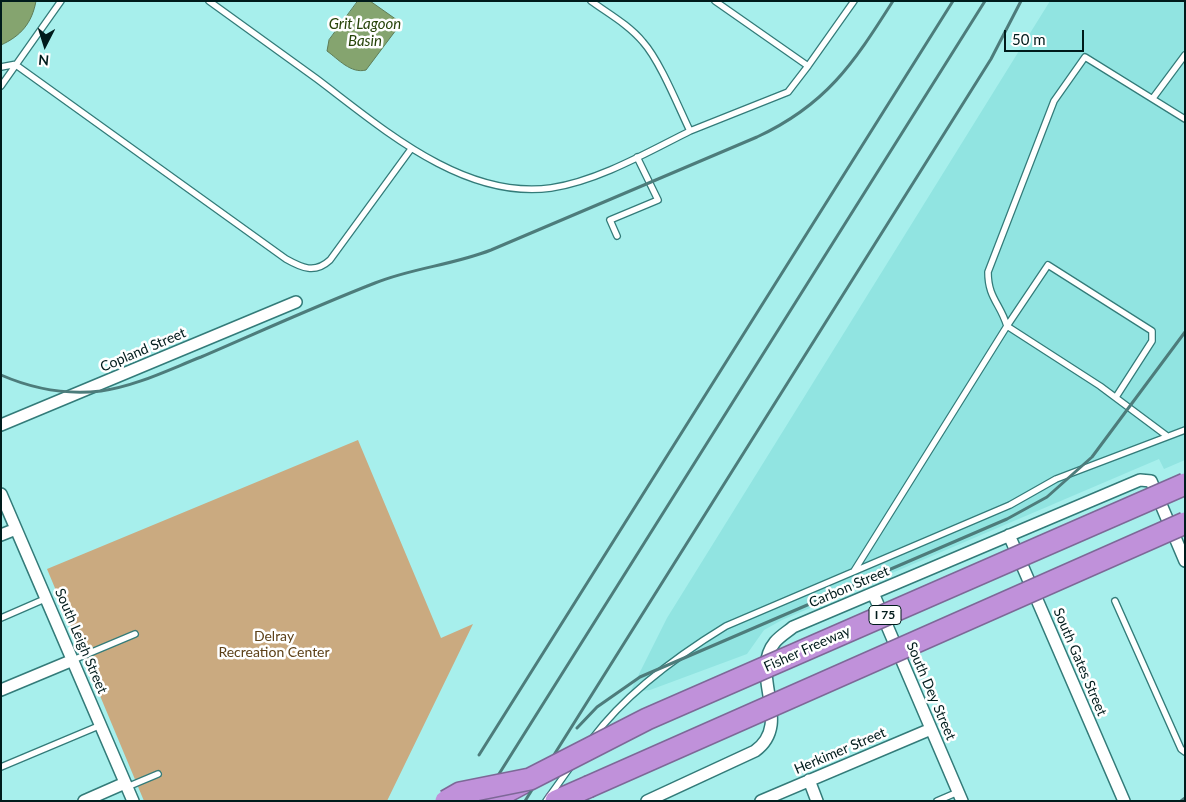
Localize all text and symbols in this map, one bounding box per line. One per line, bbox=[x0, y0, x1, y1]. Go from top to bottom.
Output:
water label: Grit Lagoon Basin bbox=[329, 15, 401, 50]
north arrow bbox=[20, 20, 70, 70]
scale bar bbox=[1006, 20, 1086, 52]
text: 50 m bbox=[1012, 30, 1046, 48]
text: N bbox=[38, 52, 50, 69]
street label: Copland Street bbox=[98, 324, 188, 376]
street label: Carbon Street bbox=[806, 563, 892, 611]
street label: South Leigh Street bbox=[51, 586, 111, 696]
street label: South Gates Street bbox=[1050, 605, 1110, 719]
road number: I 75 bbox=[869, 606, 901, 624]
street label: Fisher Freeway bbox=[761, 622, 853, 676]
park label: Delray Recreation Center bbox=[218, 628, 330, 660]
street label: South Dey Street bbox=[903, 639, 959, 743]
street label: Herkimer Street bbox=[792, 724, 888, 778]

